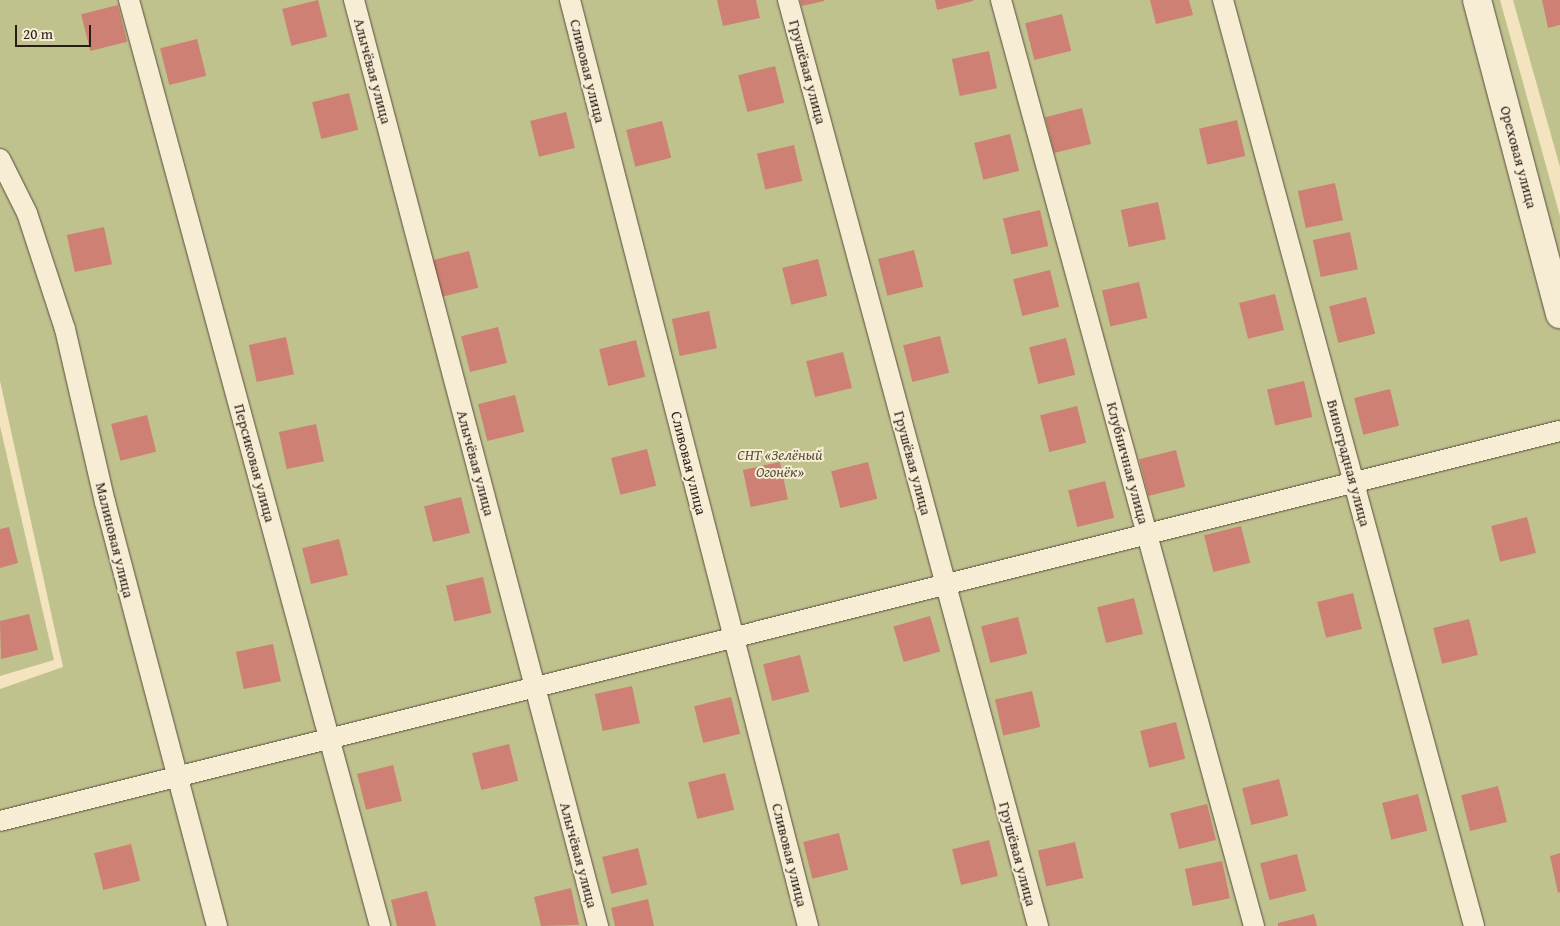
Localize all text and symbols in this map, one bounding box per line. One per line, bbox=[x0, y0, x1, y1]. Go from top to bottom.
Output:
scale bar bbox=[18, 15, 94, 47]
street label: Алычёвая улица bbox=[350, 16, 396, 126]
street label: Сливовая улица bbox=[566, 17, 610, 125]
street label: Грушёвая улица bbox=[785, 18, 831, 126]
text: 20 m bbox=[23, 23, 53, 44]
street label: Ореховая улица bbox=[1497, 104, 1541, 210]
street label: Виноградная улица bbox=[1323, 398, 1375, 528]
street label: Клубничная улица bbox=[1103, 400, 1153, 526]
street label: Персиковая улица bbox=[231, 402, 279, 524]
street label: Алычёвая улица bbox=[453, 408, 499, 518]
street label: Сливовая улица bbox=[667, 409, 711, 517]
street label: Грушёвая улица bbox=[890, 409, 936, 517]
park label: СНТ «Зелёный Огонёк» bbox=[737, 445, 823, 480]
street label: Малиновая улица bbox=[92, 480, 138, 600]
street label: Алычёвая улица bbox=[556, 800, 602, 910]
street label: Грушёвая улица bbox=[995, 800, 1041, 908]
street label: Сливовая улица bbox=[768, 801, 812, 909]

